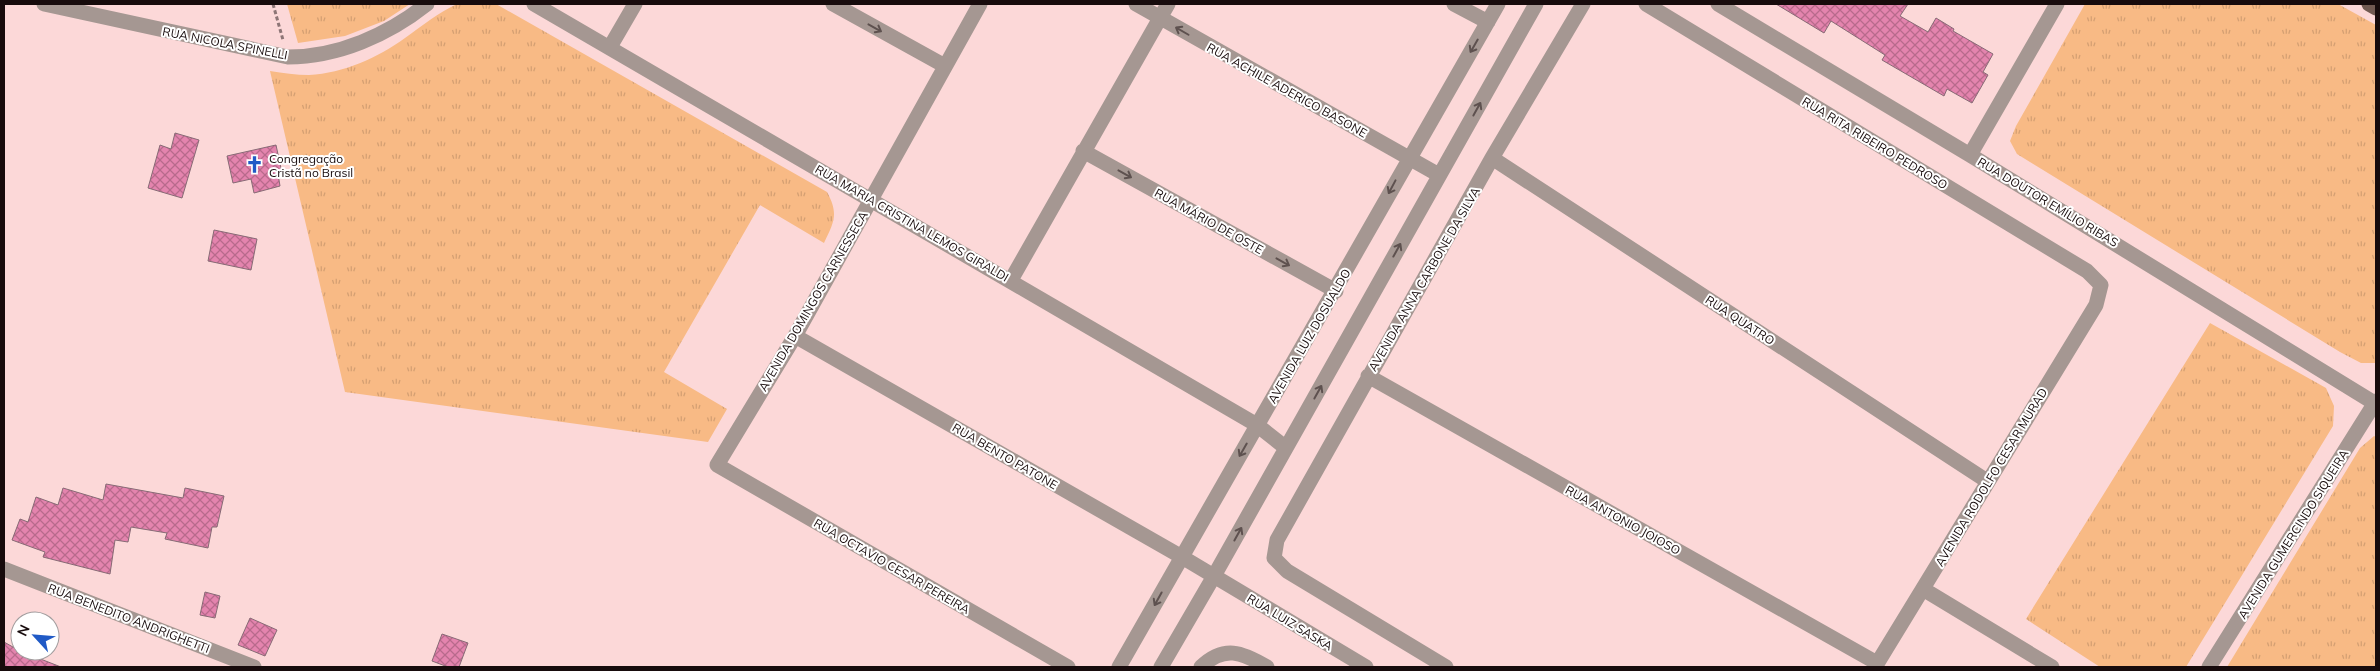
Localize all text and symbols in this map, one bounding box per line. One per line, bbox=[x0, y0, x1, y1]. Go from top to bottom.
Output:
one-way arrow bbox=[868, 23, 882, 33]
street label: RUA NICOLA SPINELLI bbox=[161, 24, 289, 62]
one-way arrow bbox=[1176, 26, 1190, 36]
one-way arrow bbox=[1468, 39, 1478, 53]
street label: RUA ACHILE ADERICO BASONE bbox=[1204, 40, 1370, 140]
street label: RUA RITA RIBEIRO PEDROSO bbox=[1800, 94, 1950, 192]
one-way arrow bbox=[1472, 102, 1482, 116]
place label: Congregação Cristã no Brasil bbox=[269, 151, 353, 180]
street label: RUA DOUTOR EMÍLIO RIBAS bbox=[1975, 154, 2121, 250]
church icon: Congregação Cristã no Brasil bbox=[245, 155, 265, 175]
street label: RUA MARIA CRISTINA LEMOS GIRALDI bbox=[813, 161, 1011, 285]
one-way arrow bbox=[1118, 170, 1132, 180]
one-way arrow bbox=[1387, 179, 1397, 193]
street label: AVENIDA ANNA CARBONE DA SILVA bbox=[1365, 184, 1483, 374]
street label: RUA MÁRIO DE OSTE bbox=[1152, 185, 1266, 257]
street label: AVENIDA DOMINGOS CARNESSECA bbox=[755, 208, 871, 394]
one-way arrow bbox=[1393, 244, 1403, 258]
one-way arrow bbox=[1275, 257, 1290, 267]
street label: AVENIDA LUIZ DOSUALDO bbox=[1264, 266, 1354, 406]
street label: RUA QUATRO bbox=[1703, 292, 1777, 348]
one-way arrow bbox=[1313, 385, 1323, 400]
street label: AVENIDA RODOLFO CESAR MURAD bbox=[1932, 385, 2050, 569]
street label: RUA BENTO PATONE bbox=[950, 420, 1060, 492]
one-way arrow bbox=[1238, 442, 1248, 457]
street label: AVENIDA GUMERCINDO SIQUEIRA bbox=[2234, 446, 2352, 621]
street label: RUA ANTONIO JOIOSO bbox=[1563, 482, 1683, 558]
street label: RUA OCTAVIO CESAR PEREIRA bbox=[811, 515, 973, 617]
one-way arrow bbox=[1234, 527, 1244, 541]
street label: RUA BENEDITO ANDRIGHETTI bbox=[46, 580, 212, 656]
street label: RUA LUIZ SASKA bbox=[1245, 591, 1336, 654]
one-way arrow bbox=[1152, 592, 1162, 606]
north arrow bbox=[10, 611, 60, 661]
text: N bbox=[13, 622, 34, 639]

